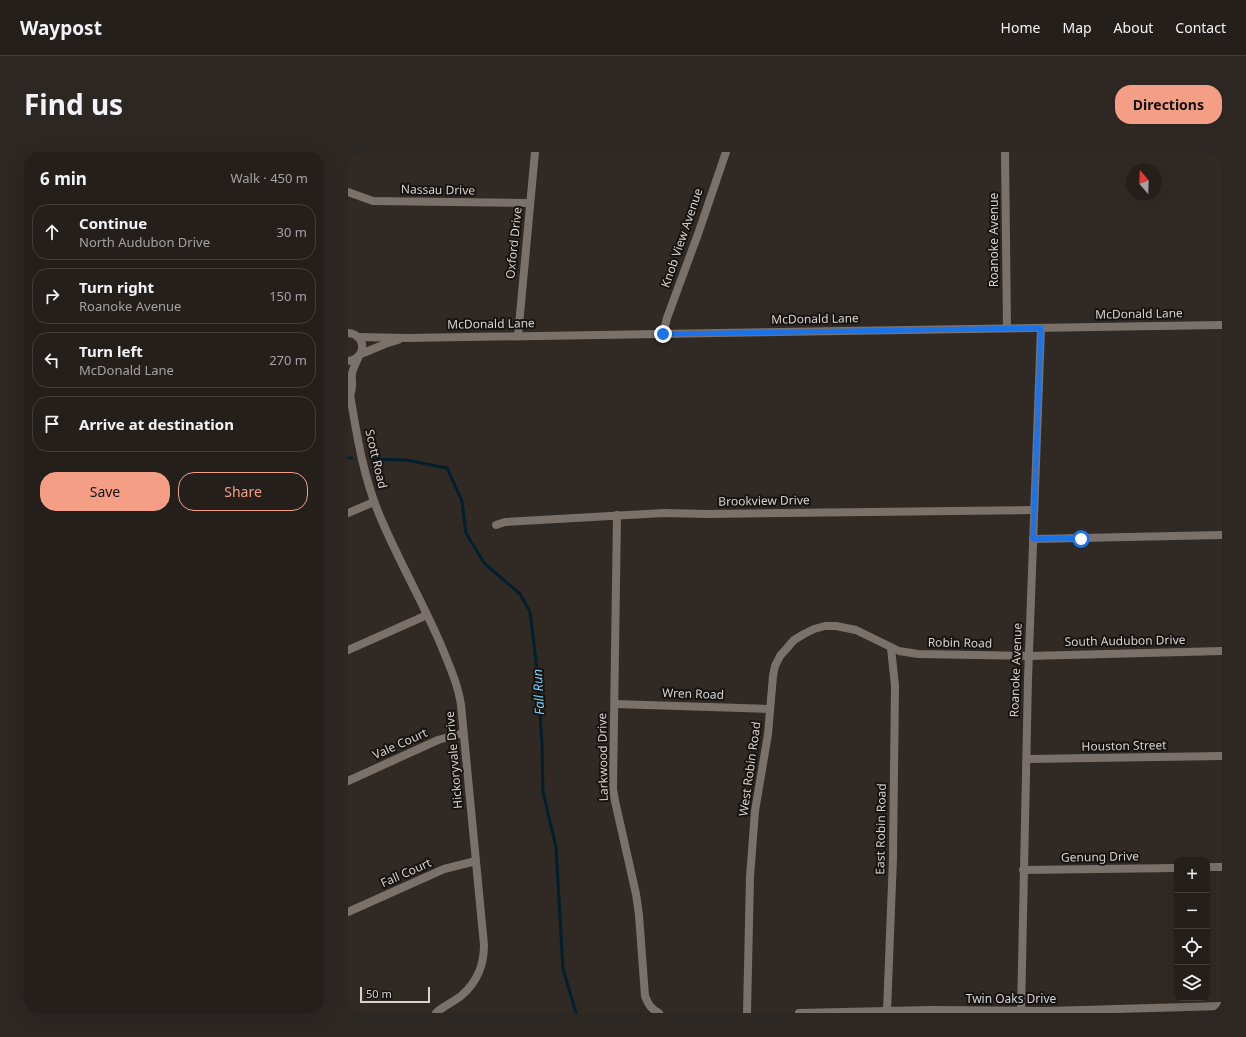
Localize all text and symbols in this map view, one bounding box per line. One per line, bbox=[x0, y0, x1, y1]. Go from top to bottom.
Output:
text: Waypost bbox=[20, 15, 102, 41]
text: Home bbox=[1001, 18, 1040, 37]
text: Map bbox=[1062, 18, 1092, 37]
text: About bbox=[1114, 18, 1153, 37]
text: Contact bbox=[1175, 18, 1226, 37]
text: Find us bbox=[24, 85, 123, 123]
button: Directions bbox=[1115, 85, 1222, 124]
north arrow bbox=[1126, 164, 1162, 200]
text: 6 min bbox=[40, 167, 87, 190]
text: Walk · 450 m bbox=[230, 169, 308, 187]
street label: Nassau Drive bbox=[401, 180, 476, 199]
street label: Knob View Avenue bbox=[657, 186, 707, 290]
street label: Roanoke Avenue bbox=[985, 192, 1002, 287]
street label: Oxford Drive bbox=[501, 206, 526, 280]
text: Continue bbox=[79, 213, 147, 233]
icon: ahead bbox=[41, 221, 63, 243]
text: 30 m bbox=[277, 223, 307, 241]
text: North Audubon Drive bbox=[79, 233, 210, 251]
text: Turn right bbox=[79, 277, 154, 297]
icon: right bbox=[41, 285, 63, 307]
text: 150 m bbox=[269, 287, 307, 305]
text: Roanoke Avenue bbox=[79, 297, 181, 315]
street label: McDonald Lane bbox=[1095, 304, 1183, 323]
street label: McDonald Lane bbox=[771, 309, 859, 328]
street label: McDonald Lane bbox=[447, 314, 535, 333]
route end bbox=[654, 325, 672, 343]
text: Turn left bbox=[79, 341, 143, 361]
icon: left bbox=[41, 349, 63, 371]
text: 270 m bbox=[269, 351, 307, 369]
text: McDonald Lane bbox=[79, 361, 174, 379]
icon: arrive bbox=[41, 413, 63, 435]
text: Arrive at destination bbox=[79, 414, 234, 434]
street label: Scott Road bbox=[361, 428, 392, 490]
button: Save bbox=[40, 472, 170, 511]
button: Share bbox=[178, 472, 308, 511]
street label: Brookview Drive bbox=[718, 491, 810, 510]
route start bbox=[1072, 530, 1090, 548]
street label: Roanoke Avenue bbox=[1005, 622, 1026, 718]
street label: South Audubon Drive bbox=[1064, 631, 1186, 650]
street label: Robin Road bbox=[928, 633, 992, 652]
water label: Fall Run bbox=[528, 668, 548, 716]
street label: Wren Road bbox=[662, 684, 724, 703]
street label: Hickoryvale Drive bbox=[441, 710, 466, 810]
street label: Larkwood Drive bbox=[593, 712, 612, 801]
street label: West Robin Road bbox=[734, 720, 765, 817]
street label: Vale Court bbox=[370, 724, 430, 763]
street label: Houston Street bbox=[1081, 736, 1167, 755]
street label: East Robin Road bbox=[871, 783, 890, 875]
street label: Genung Drive bbox=[1061, 847, 1139, 866]
street label: Fall Court bbox=[378, 854, 434, 891]
map controls bbox=[1174, 857, 1210, 1001]
button: + bbox=[1174, 857, 1210, 893]
button: − bbox=[1174, 893, 1210, 929]
button: locate bbox=[1174, 929, 1210, 965]
button: layers bbox=[1174, 965, 1210, 1001]
scale bar bbox=[360, 985, 430, 1004]
text: 50 m bbox=[366, 986, 392, 1001]
street label: Twin Oaks Drive bbox=[966, 990, 1057, 1007]

